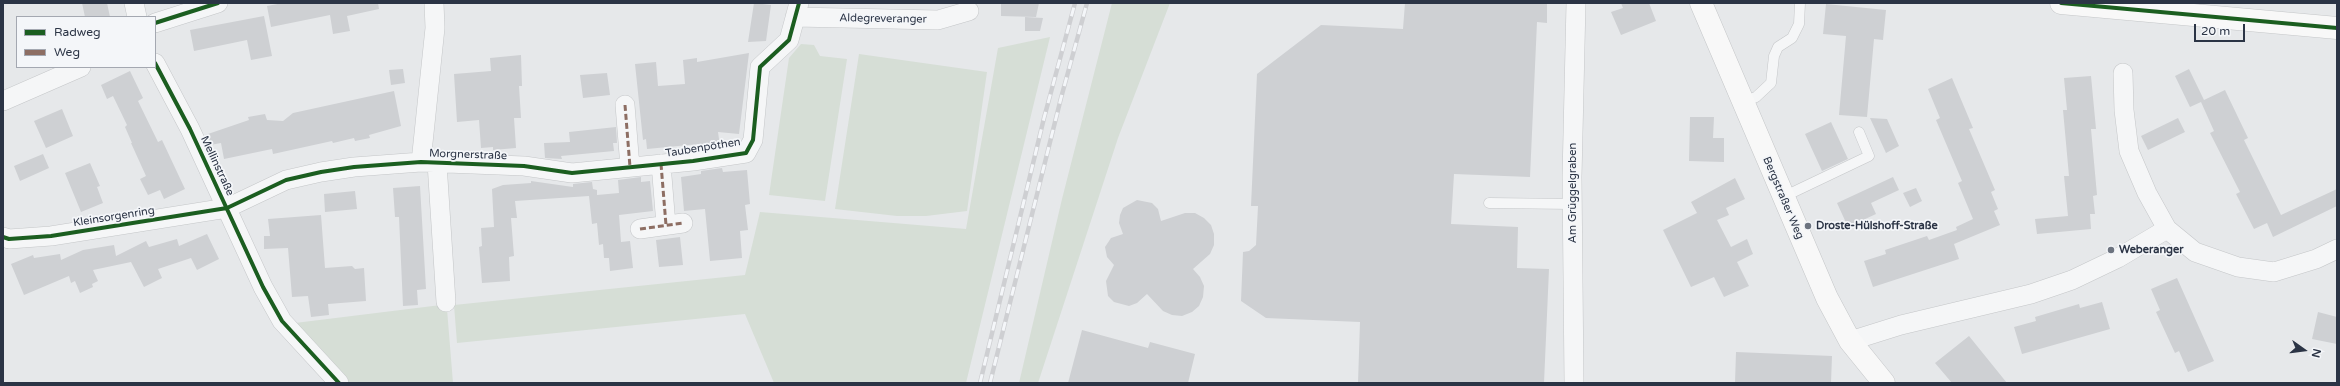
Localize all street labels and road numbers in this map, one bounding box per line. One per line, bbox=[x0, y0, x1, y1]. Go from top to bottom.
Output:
street label: Aldegreveranger bbox=[839, 12, 927, 26]
street label: Mellinstraße bbox=[197, 134, 237, 198]
street label: Taubenpöthen bbox=[664, 136, 742, 160]
street label: Am Grüggelgraben bbox=[1566, 143, 1580, 243]
street label: Morgnerstraße bbox=[429, 147, 507, 163]
street label: Bergstraßer Weg bbox=[1760, 155, 1806, 241]
street label: Kleinsorgenring bbox=[72, 204, 156, 230]

